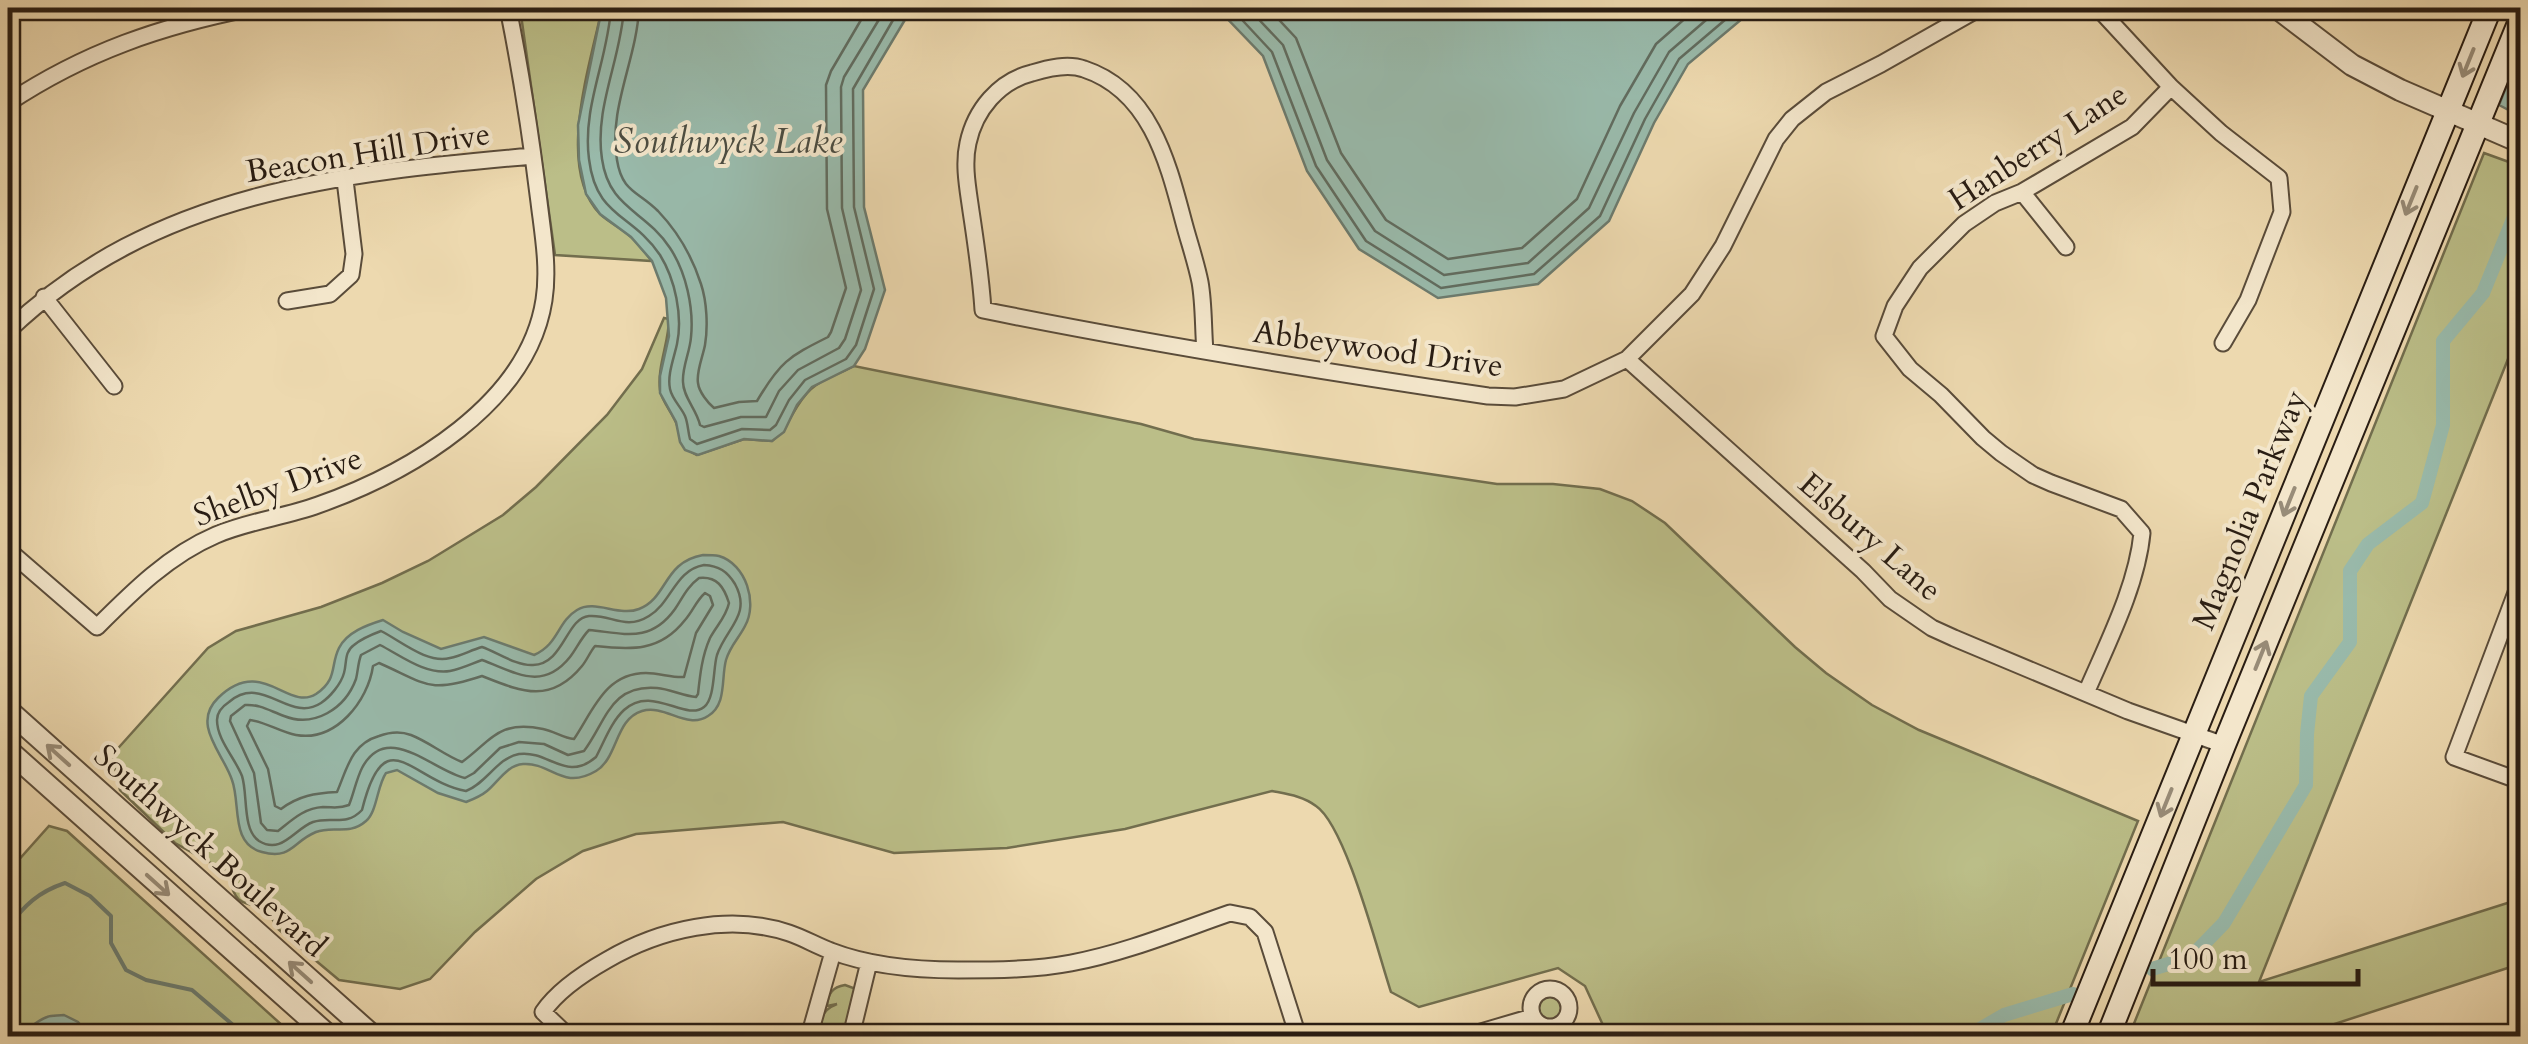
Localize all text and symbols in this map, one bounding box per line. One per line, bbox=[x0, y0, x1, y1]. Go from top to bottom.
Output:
one-way arrow bbox=[2457, 47, 2475, 78]
street label: Hanberry Lane bbox=[1940, 73, 2136, 221]
street label: Beacon Hill Drive bbox=[243, 112, 493, 194]
water label: Southwyck Lake bbox=[614, 118, 843, 166]
one-way arrow bbox=[2401, 185, 2419, 216]
street label: Abbeywood Drive bbox=[1250, 310, 1506, 388]
street label: Magnolia Parkway bbox=[2182, 384, 2318, 636]
street label: Shelby Drive bbox=[188, 436, 368, 538]
street label: Elsbury Lane bbox=[1789, 463, 1951, 611]
one-way arrow bbox=[2278, 486, 2296, 517]
one-way arrow bbox=[2253, 640, 2271, 671]
street label: Southwyck Boulevard bbox=[84, 734, 336, 968]
one-way arrow bbox=[46, 744, 71, 767]
one-way arrow bbox=[2156, 787, 2174, 818]
one-way arrow bbox=[145, 873, 171, 896]
scale bar bbox=[2153, 924, 2358, 986]
text: 100 m bbox=[2168, 939, 2248, 980]
one-way arrow bbox=[288, 960, 313, 983]

